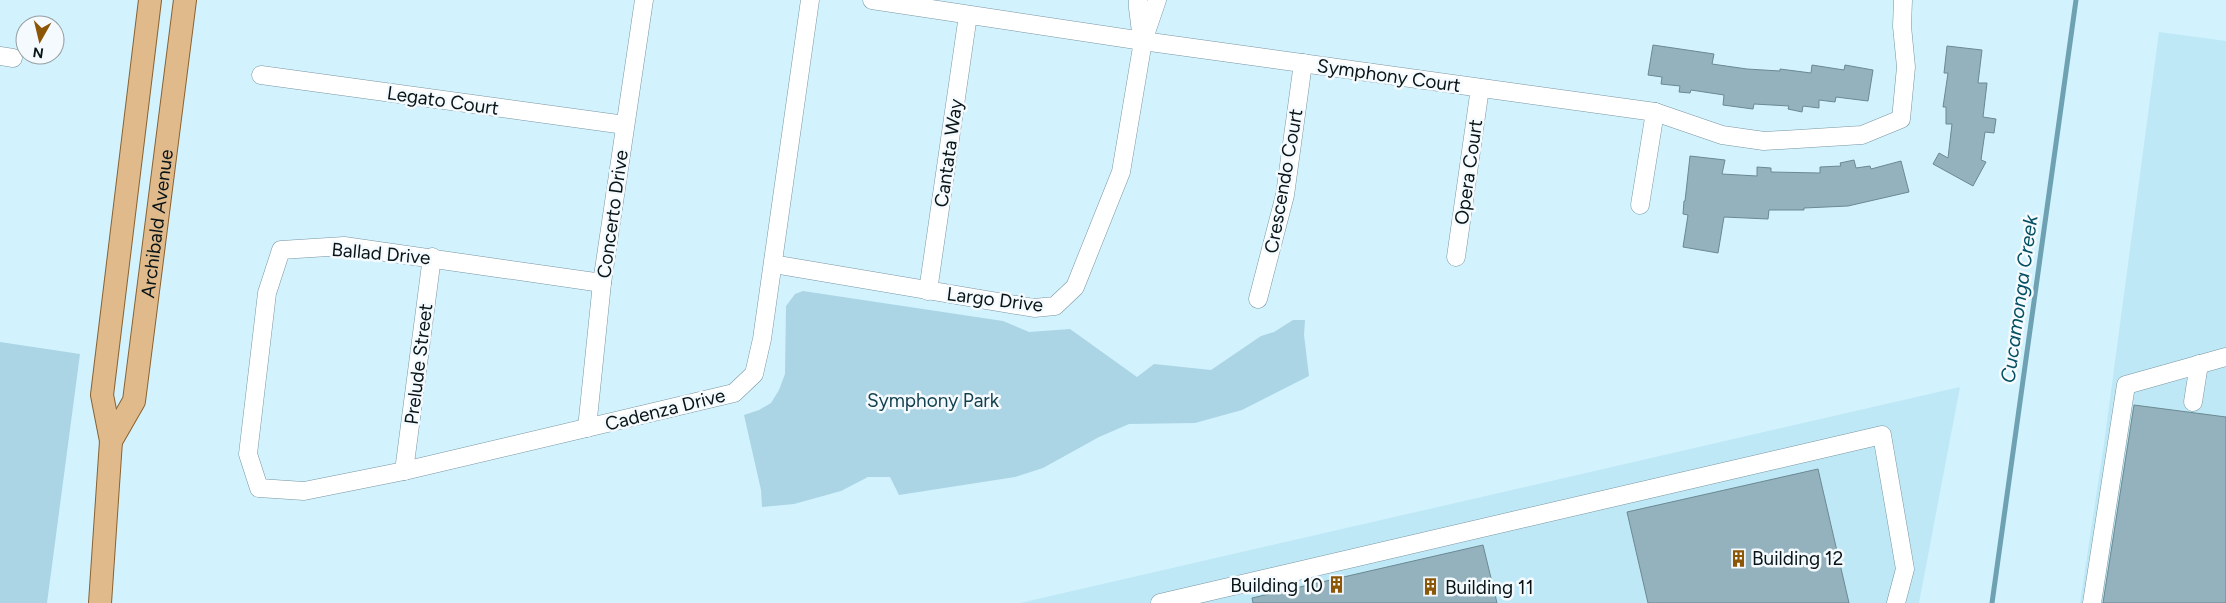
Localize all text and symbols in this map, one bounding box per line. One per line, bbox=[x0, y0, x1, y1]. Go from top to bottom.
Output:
north arrow bbox=[15, 15, 65, 65]
text: N bbox=[32, 43, 45, 62]
street label: Symphony Court bbox=[1316, 54, 1462, 97]
street label: Legato Court bbox=[385, 81, 500, 120]
street label: Cantata Way bbox=[929, 97, 967, 209]
street label: Crescendo Court bbox=[1259, 107, 1308, 255]
street label: Opera Court bbox=[1450, 118, 1487, 226]
street label: Archibald Avenue bbox=[136, 148, 178, 299]
street label: Concerto Drive bbox=[592, 149, 633, 280]
water label: Cucamonga Creek bbox=[1995, 212, 2043, 384]
street label: Ballad Drive bbox=[331, 238, 431, 269]
street label: Largo Drive bbox=[945, 282, 1044, 317]
street label: Prelude Street bbox=[400, 302, 437, 426]
street label: Cadenza Drive bbox=[603, 383, 728, 436]
park label: Symphony Park bbox=[867, 389, 1000, 412]
place label: Building 12 bbox=[1752, 547, 1843, 570]
building icon: Building 12 bbox=[1728, 548, 1748, 568]
place label: Building 10 bbox=[1230, 574, 1323, 597]
building icon: Building 10 bbox=[1327, 575, 1347, 595]
place label: Building 11 bbox=[1445, 576, 1533, 599]
building icon: Building 11 bbox=[1421, 577, 1441, 597]

